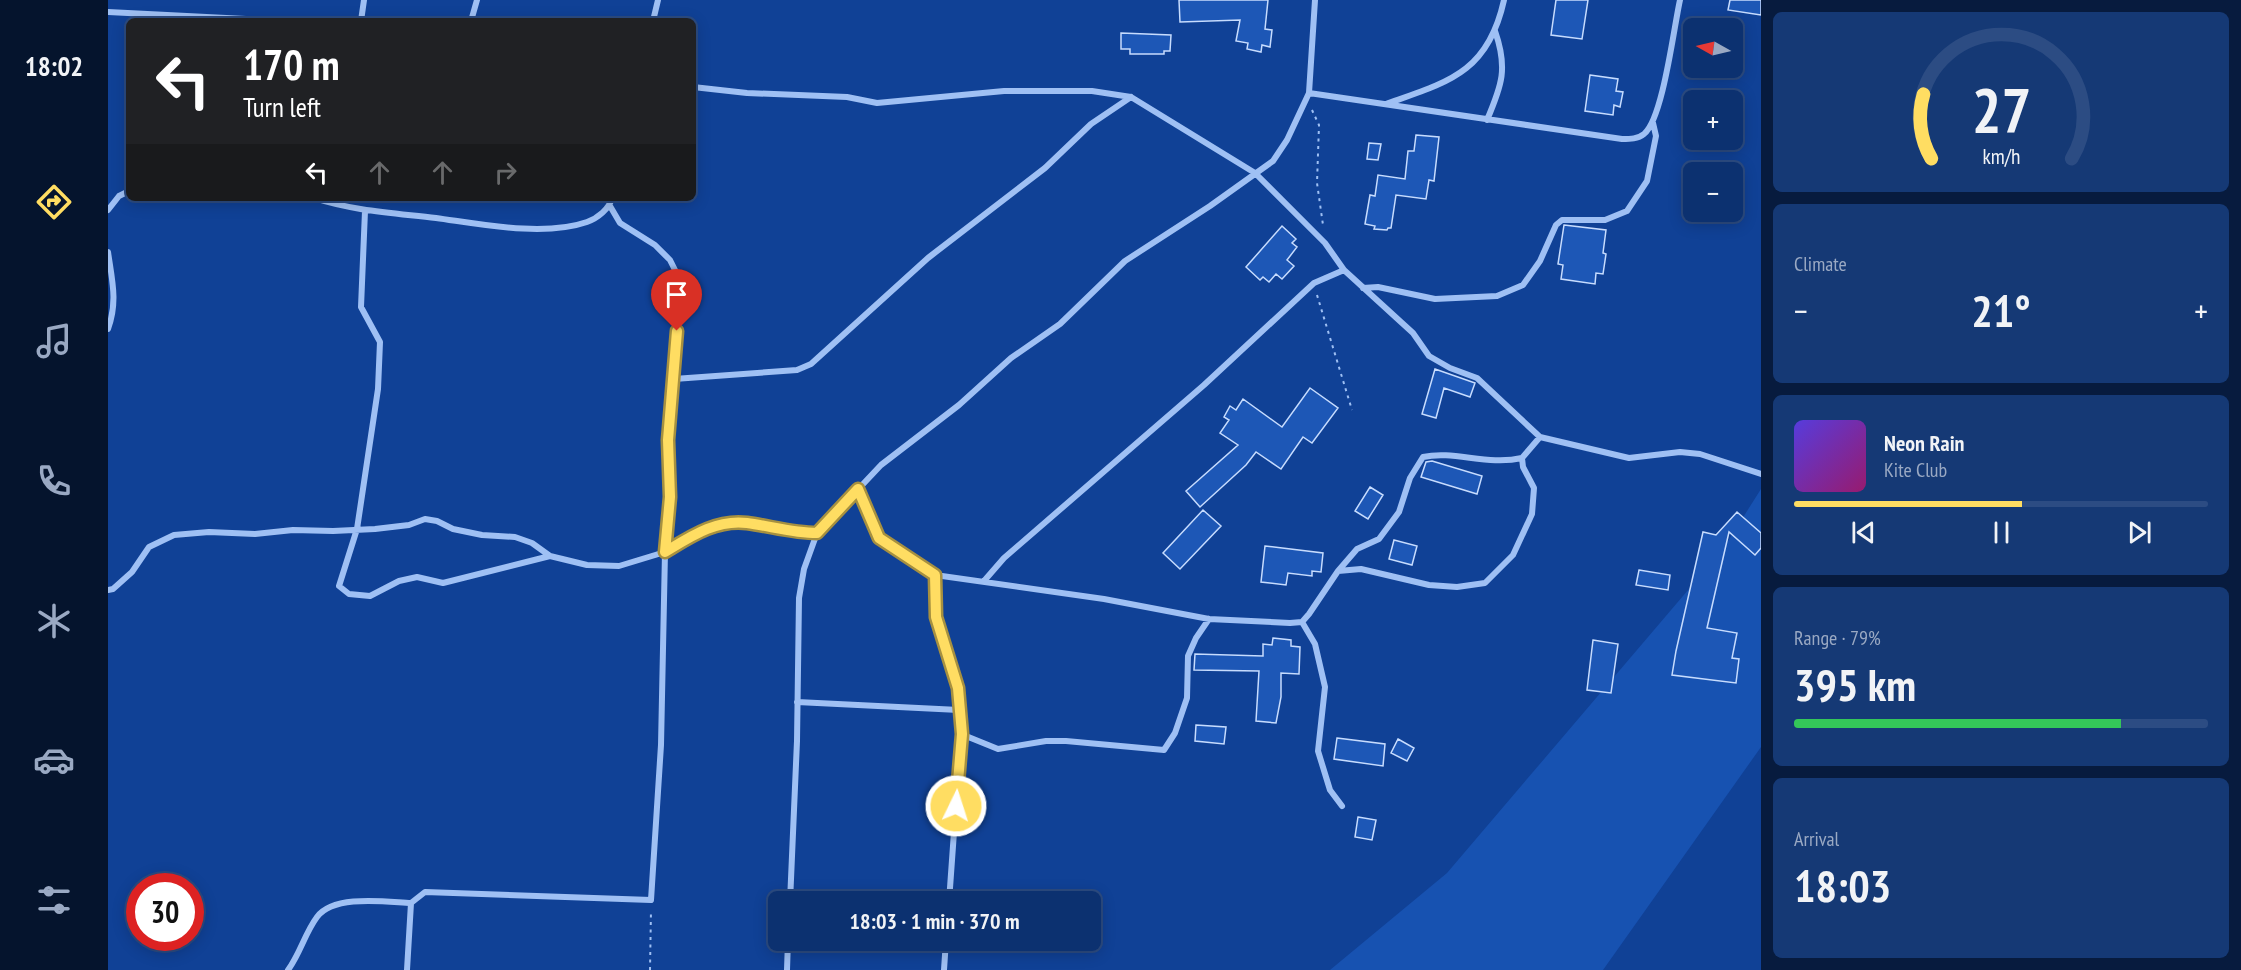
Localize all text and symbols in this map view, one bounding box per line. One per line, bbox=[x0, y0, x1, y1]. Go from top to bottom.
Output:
north arrow bbox=[1683, 18, 1743, 78]
map controls bbox=[1683, 18, 1743, 222]
text: 170 m bbox=[243, 37, 340, 92]
icon: left bbox=[144, 42, 222, 120]
text: 18:02 bbox=[25, 49, 83, 83]
text: 27 bbox=[1971, 69, 2031, 150]
text: Turn left bbox=[243, 90, 321, 124]
button: + bbox=[1683, 90, 1743, 150]
text: km/h bbox=[1982, 142, 2020, 170]
icon: left bbox=[300, 156, 333, 189]
icon: ahead bbox=[363, 156, 396, 189]
icon: ahead bbox=[426, 156, 459, 189]
icon: right bbox=[489, 156, 522, 189]
button: − bbox=[1683, 162, 1743, 222]
icon: directions bbox=[33, 181, 75, 223]
text: Climate bbox=[1794, 251, 1847, 277]
pin bbox=[651, 269, 702, 331]
icon: arrive bbox=[660, 278, 693, 311]
text: 21° bbox=[1971, 281, 2031, 339]
text: − bbox=[1794, 289, 1808, 332]
text: + bbox=[2194, 289, 2208, 332]
icon: music bbox=[33, 320, 75, 362]
text: Neon Rain bbox=[1884, 429, 1964, 457]
text: Kite Club bbox=[1884, 457, 1947, 483]
icon: phone bbox=[33, 460, 75, 502]
icon: previous bbox=[1847, 516, 1880, 549]
icon: pause bbox=[1985, 516, 2018, 549]
icon: next bbox=[2123, 516, 2156, 549]
icon: climate bbox=[33, 600, 75, 642]
text: Range · 79% bbox=[1794, 625, 1881, 651]
text: 395 km bbox=[1794, 655, 1916, 713]
icon: car bbox=[33, 739, 75, 781]
position arrow bbox=[924, 774, 988, 838]
text: Arrival bbox=[1794, 826, 1839, 852]
text: 18:03 bbox=[1794, 856, 1891, 914]
speed limit sign: 30 bbox=[126, 873, 204, 951]
icon: filters bbox=[33, 879, 75, 921]
text: 18:03 · 1 min · 370 m bbox=[849, 907, 1020, 935]

